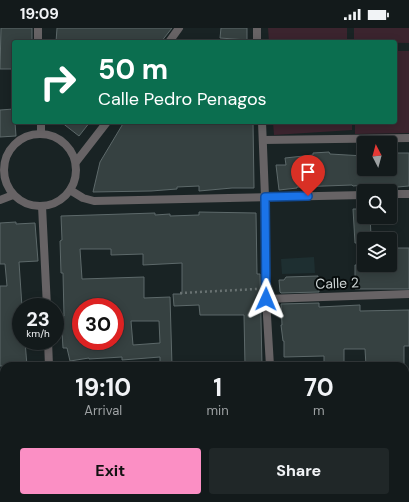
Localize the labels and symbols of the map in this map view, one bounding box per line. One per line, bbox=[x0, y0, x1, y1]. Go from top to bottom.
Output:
north arrow bbox=[357, 136, 397, 176]
pin bbox=[291, 155, 325, 196]
street label: Calle 2 bbox=[315, 273, 359, 293]
position arrow bbox=[245, 278, 287, 320]
speed limit sign: 30 bbox=[72, 298, 124, 350]

